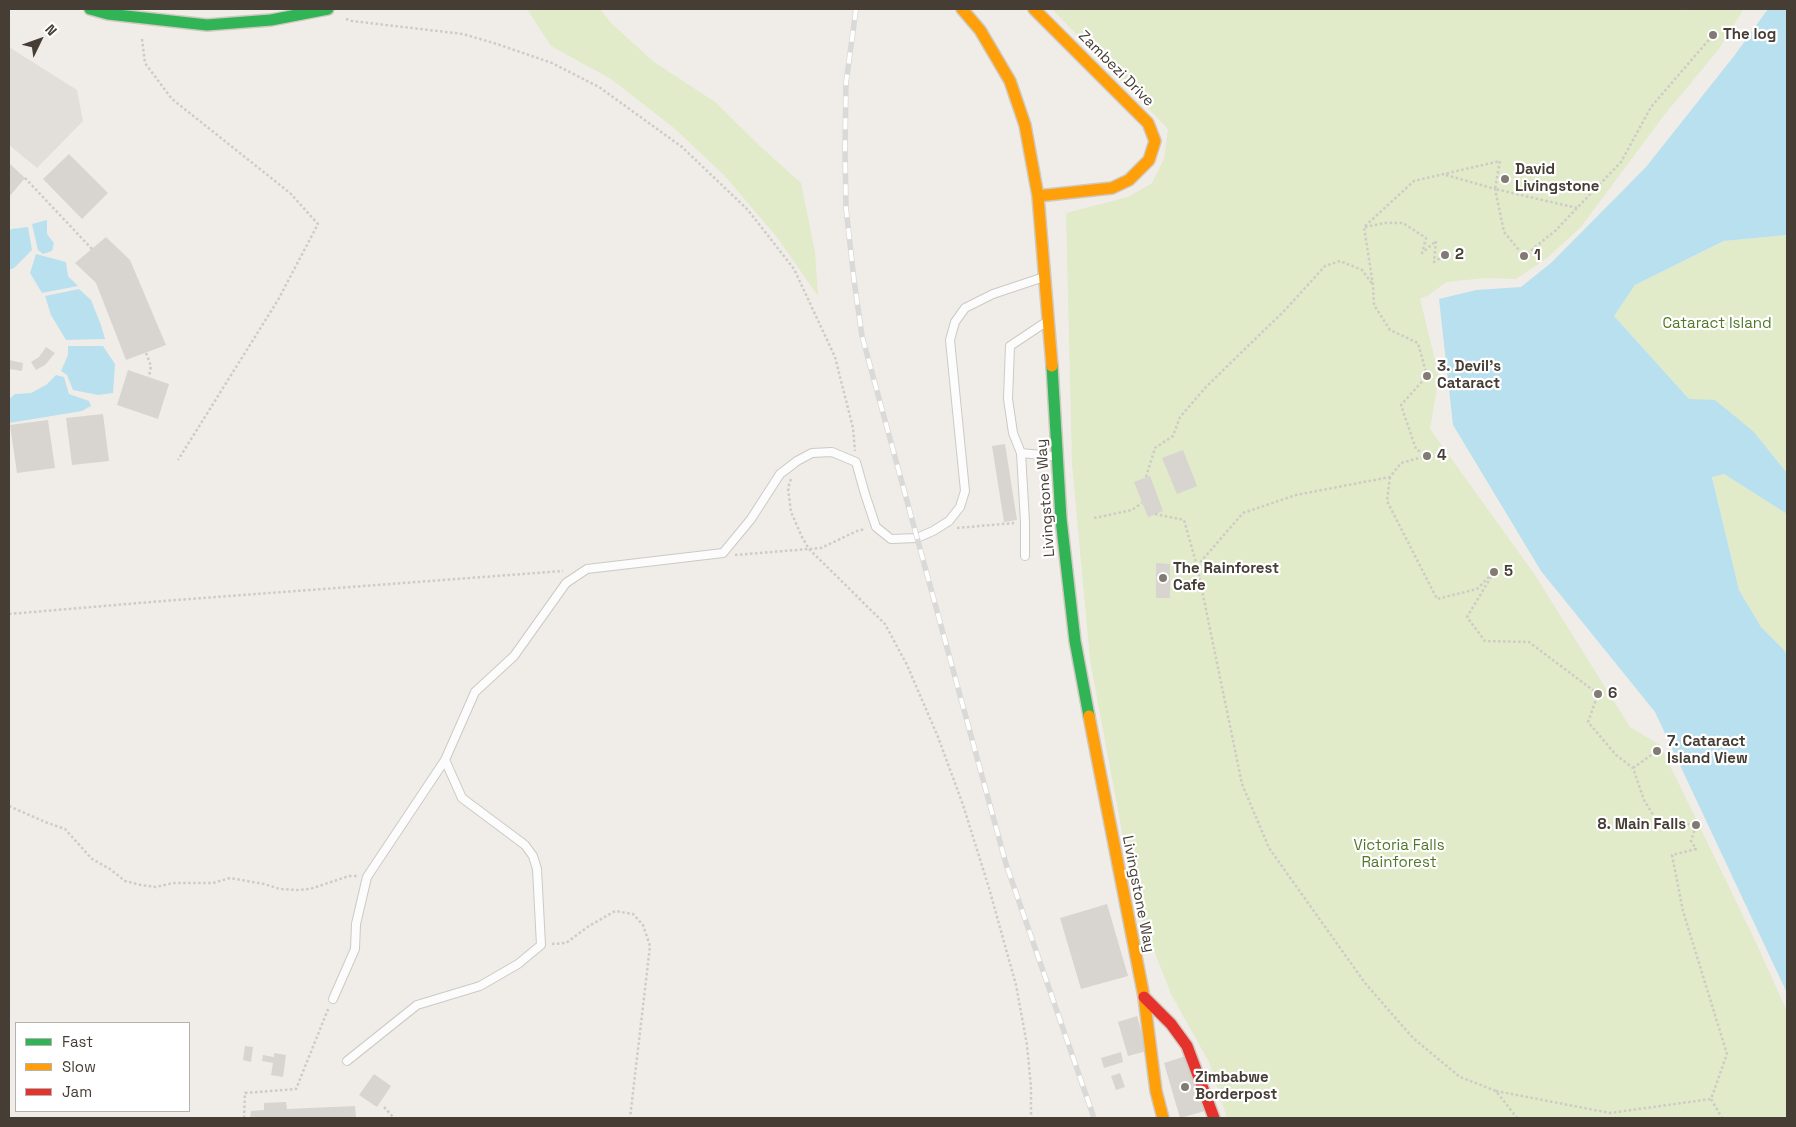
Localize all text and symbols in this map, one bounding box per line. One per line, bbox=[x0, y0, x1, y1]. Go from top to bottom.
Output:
north arrow bbox=[15, 15, 65, 65]
text: N bbox=[41, 20, 61, 39]
place label: The log bbox=[1723, 26, 1776, 44]
street label: Zambezi Drive bbox=[1074, 27, 1158, 111]
marker: The log bbox=[1707, 29, 1719, 41]
place label: David Livingstone bbox=[1515, 161, 1599, 196]
marker: David Livingstone bbox=[1499, 173, 1511, 185]
place label: 2 bbox=[1455, 246, 1464, 264]
place label: 1 bbox=[1534, 247, 1541, 265]
marker: 2 bbox=[1439, 249, 1451, 261]
marker: 1 bbox=[1518, 250, 1530, 262]
park label: Cataract Island bbox=[1662, 315, 1772, 333]
place label: 3. Devil's Cataract bbox=[1437, 358, 1501, 393]
marker: 3. Devil's Cataract bbox=[1421, 370, 1433, 382]
street label: Livingstone Way bbox=[1033, 438, 1059, 558]
place label: 4 bbox=[1437, 447, 1447, 465]
marker: 4 bbox=[1421, 450, 1433, 462]
place label: The Rainforest Cafe bbox=[1173, 560, 1279, 595]
place label: 5 bbox=[1504, 563, 1513, 581]
marker: 5 bbox=[1488, 566, 1500, 578]
marker: The Rainforest Cafe bbox=[1157, 572, 1169, 584]
place label: 6 bbox=[1608, 685, 1617, 703]
marker: 6 bbox=[1592, 688, 1604, 700]
place label: 7. Cataract Island View bbox=[1667, 733, 1748, 768]
marker: 7. Cataract Island View bbox=[1651, 745, 1663, 757]
place label: 8. Main Falls bbox=[1597, 816, 1686, 834]
marker: 8. Main Falls bbox=[1690, 819, 1702, 831]
street label: Livingstone Way bbox=[1118, 834, 1158, 954]
park label: Victoria Falls Rainforest bbox=[1353, 837, 1445, 872]
legend bbox=[15, 1022, 190, 1112]
text: Fast bbox=[62, 1032, 93, 1051]
text: Slow bbox=[62, 1057, 96, 1076]
place label: Zimbabwe Borderpost bbox=[1195, 1069, 1277, 1104]
marker: Zimbabwe Borderpost bbox=[1179, 1081, 1191, 1093]
text: Jam bbox=[62, 1082, 92, 1101]

